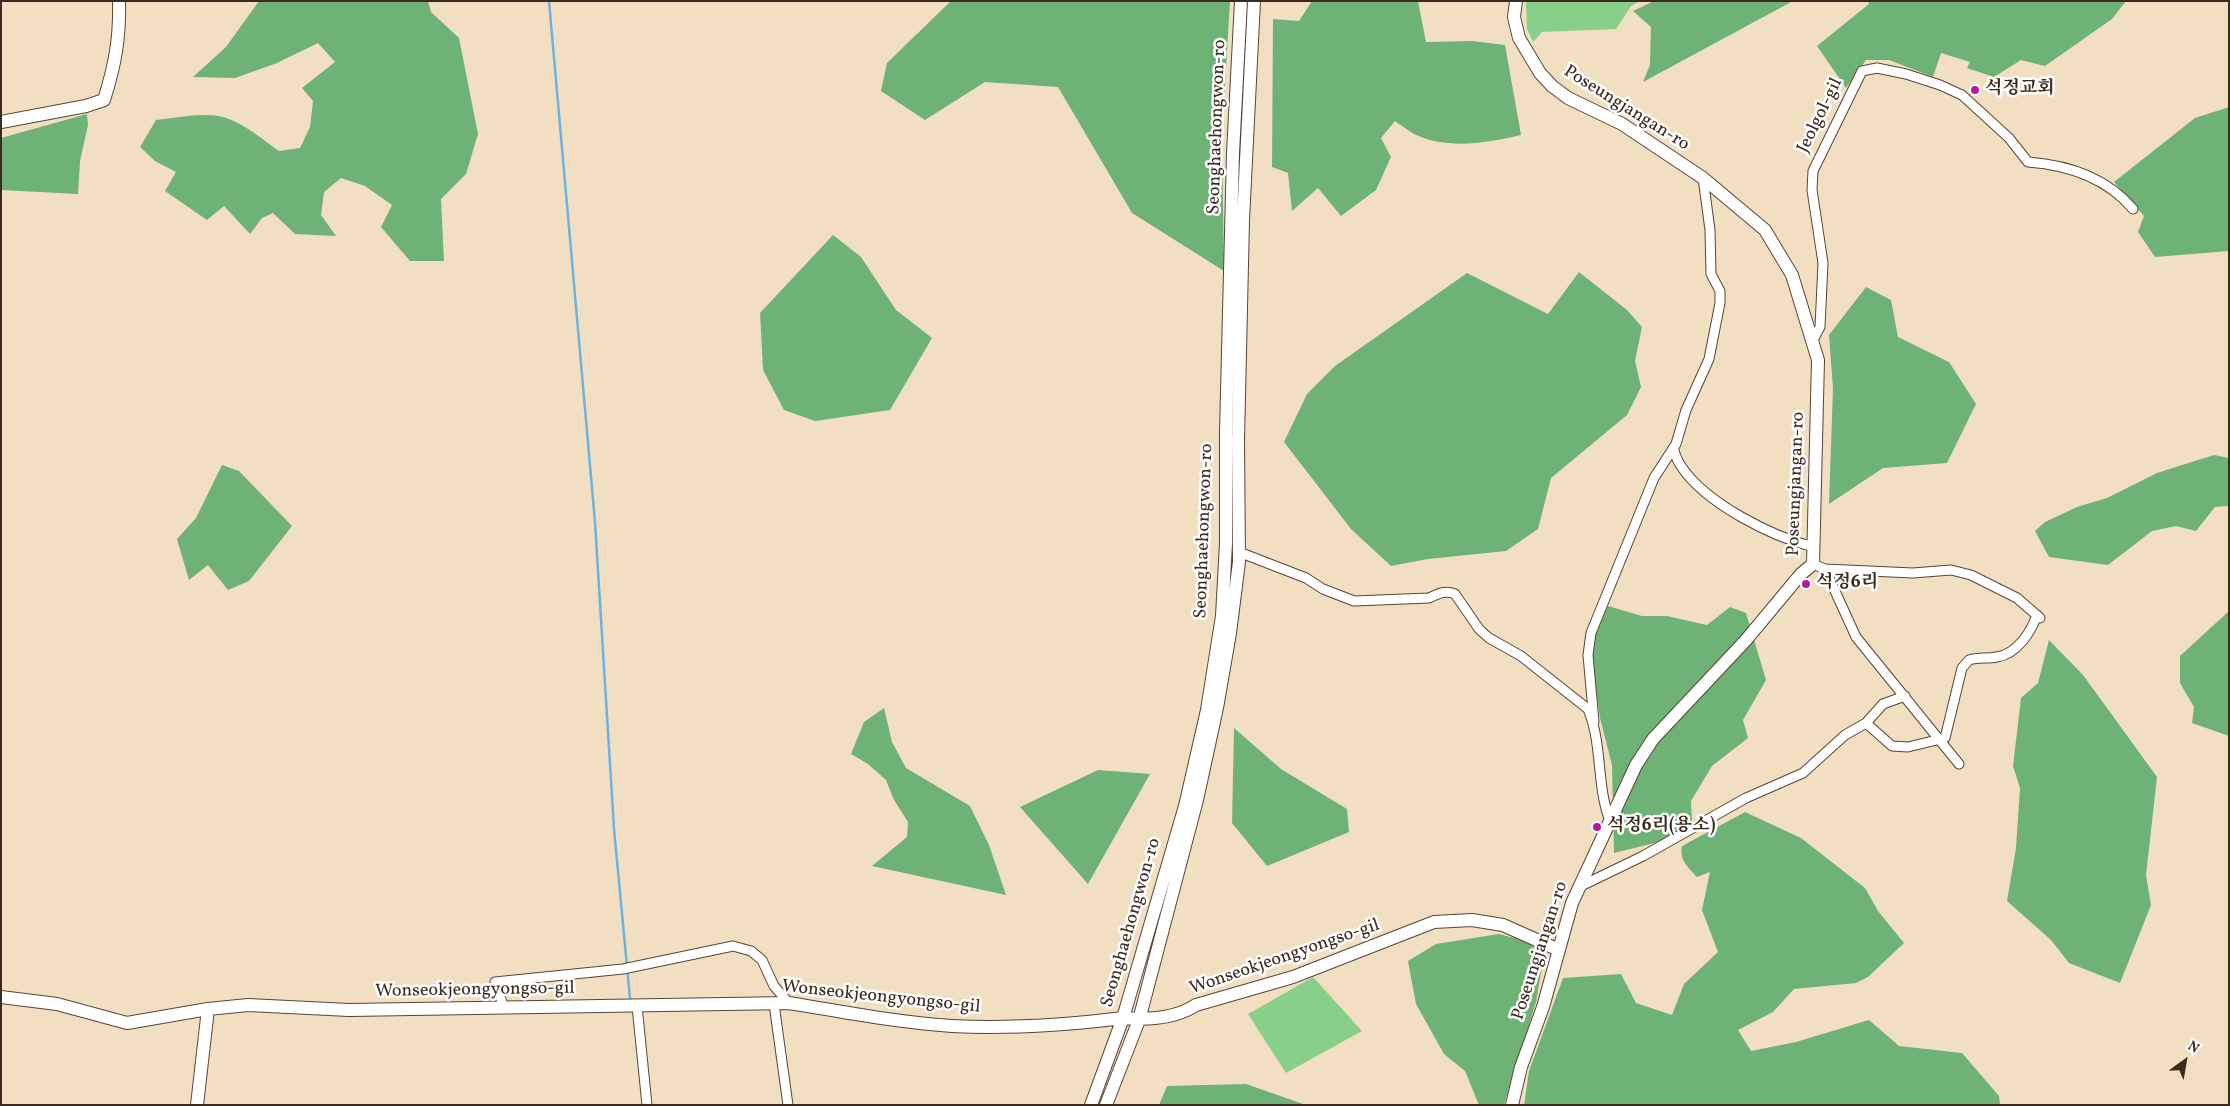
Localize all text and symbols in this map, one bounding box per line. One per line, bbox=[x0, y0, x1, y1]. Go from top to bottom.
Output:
street label: Seonghaehongwon-ro bbox=[1204, 39, 1232, 215]
street label: Poseungjangan-ro bbox=[1559, 62, 1693, 156]
street label: Jeolgol-gil bbox=[1794, 75, 1848, 157]
place label: 석정교회 bbox=[1985, 79, 2055, 101]
marker: 석정교회 bbox=[1969, 84, 1981, 96]
street label: Poseungjangan-ro bbox=[1784, 411, 1810, 557]
street label: Seonghaehongwon-ro bbox=[1191, 443, 1219, 619]
place label: 석정6리 bbox=[1816, 573, 1878, 595]
marker: 석정6리 bbox=[1800, 578, 1812, 590]
place label: 석정6리(용소) bbox=[1607, 816, 1715, 838]
marker: 석정6리(용소) bbox=[1591, 821, 1603, 833]
street label: Seonghaehongwon-ro bbox=[1097, 836, 1167, 1010]
street label: Poseungjangan-ro bbox=[1508, 879, 1574, 1023]
street label: Wonseokjeongyongso-gil bbox=[1187, 915, 1383, 1001]
street label: Wonseokjeongyongso-gil bbox=[781, 977, 981, 1019]
street label: Wonseokjeongyongso-gil bbox=[375, 978, 575, 1004]
north arrow bbox=[2160, 1036, 2210, 1086]
text: N bbox=[2184, 1037, 2203, 1059]

